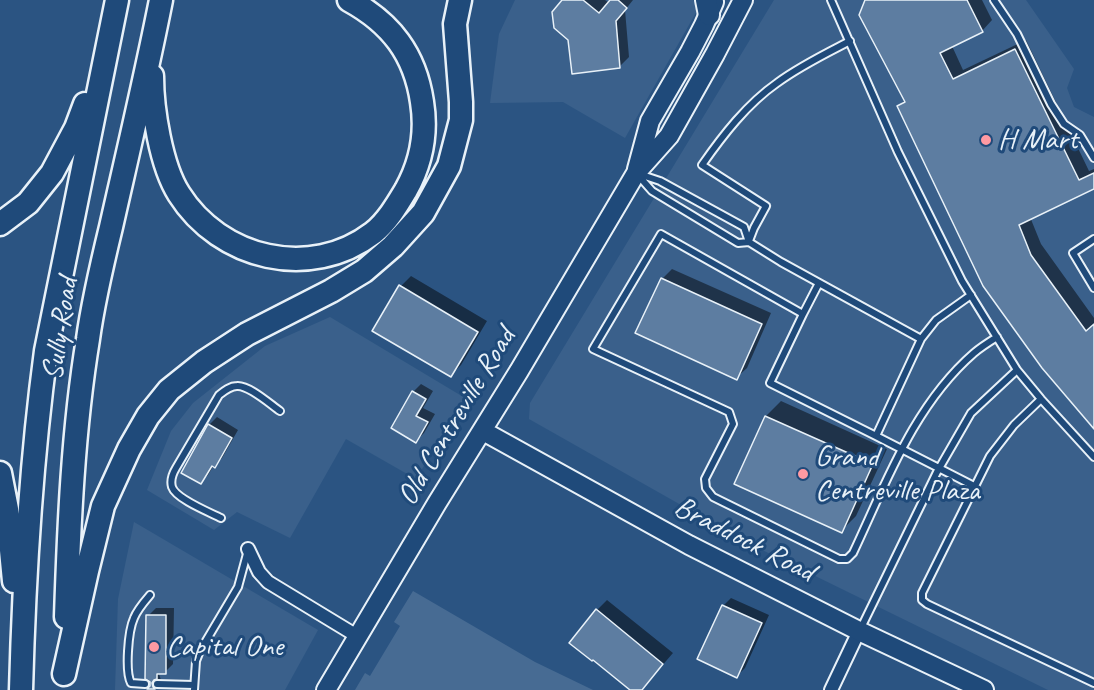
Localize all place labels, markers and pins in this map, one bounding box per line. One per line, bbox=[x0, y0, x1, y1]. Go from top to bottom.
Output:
place label: H Mart bbox=[998, 122, 1078, 158]
marker: H Mart bbox=[979, 133, 993, 147]
place label: Grand Centreville Plaza bbox=[815, 439, 979, 510]
marker: Grand Centreville Plaza bbox=[796, 467, 810, 481]
place label: Capital One bbox=[166, 629, 283, 665]
marker: Capital One bbox=[147, 640, 161, 654]

